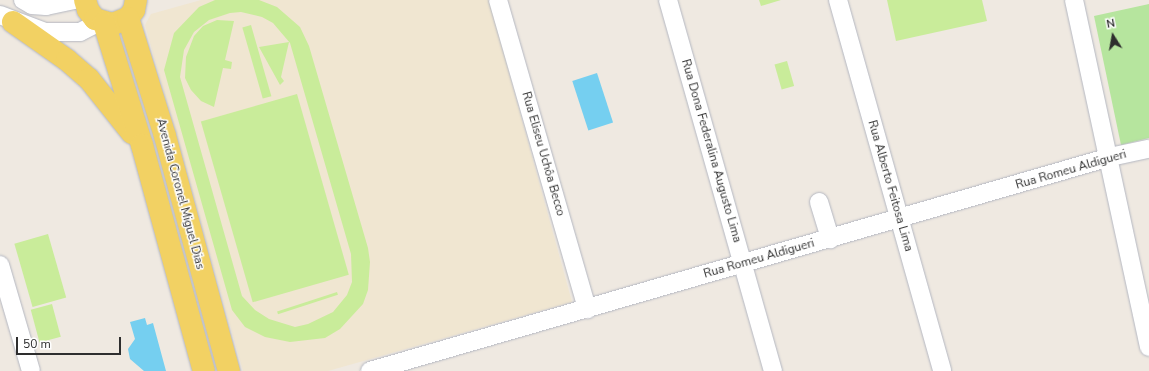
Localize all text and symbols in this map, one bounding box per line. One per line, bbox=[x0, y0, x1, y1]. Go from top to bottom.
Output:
north arrow bbox=[1093, 16, 1133, 56]
text: N bbox=[1105, 16, 1116, 32]
street label: Rua Dona Federalina Augusto Lima bbox=[678, 58, 744, 244]
street label: Rua Eliseu Uchôa Becco bbox=[518, 90, 568, 218]
street label: Avenida Coronel Miguel Dias bbox=[153, 117, 207, 271]
street label: Rua Alberto Feitosa Lima bbox=[864, 119, 916, 253]
street label: Rua Romeu Aldigueri bbox=[1014, 147, 1128, 193]
street label: Rua Romeu Aldigueri bbox=[702, 236, 816, 282]
scale bar bbox=[18, 329, 123, 355]
text: 50 m bbox=[23, 336, 51, 352]

